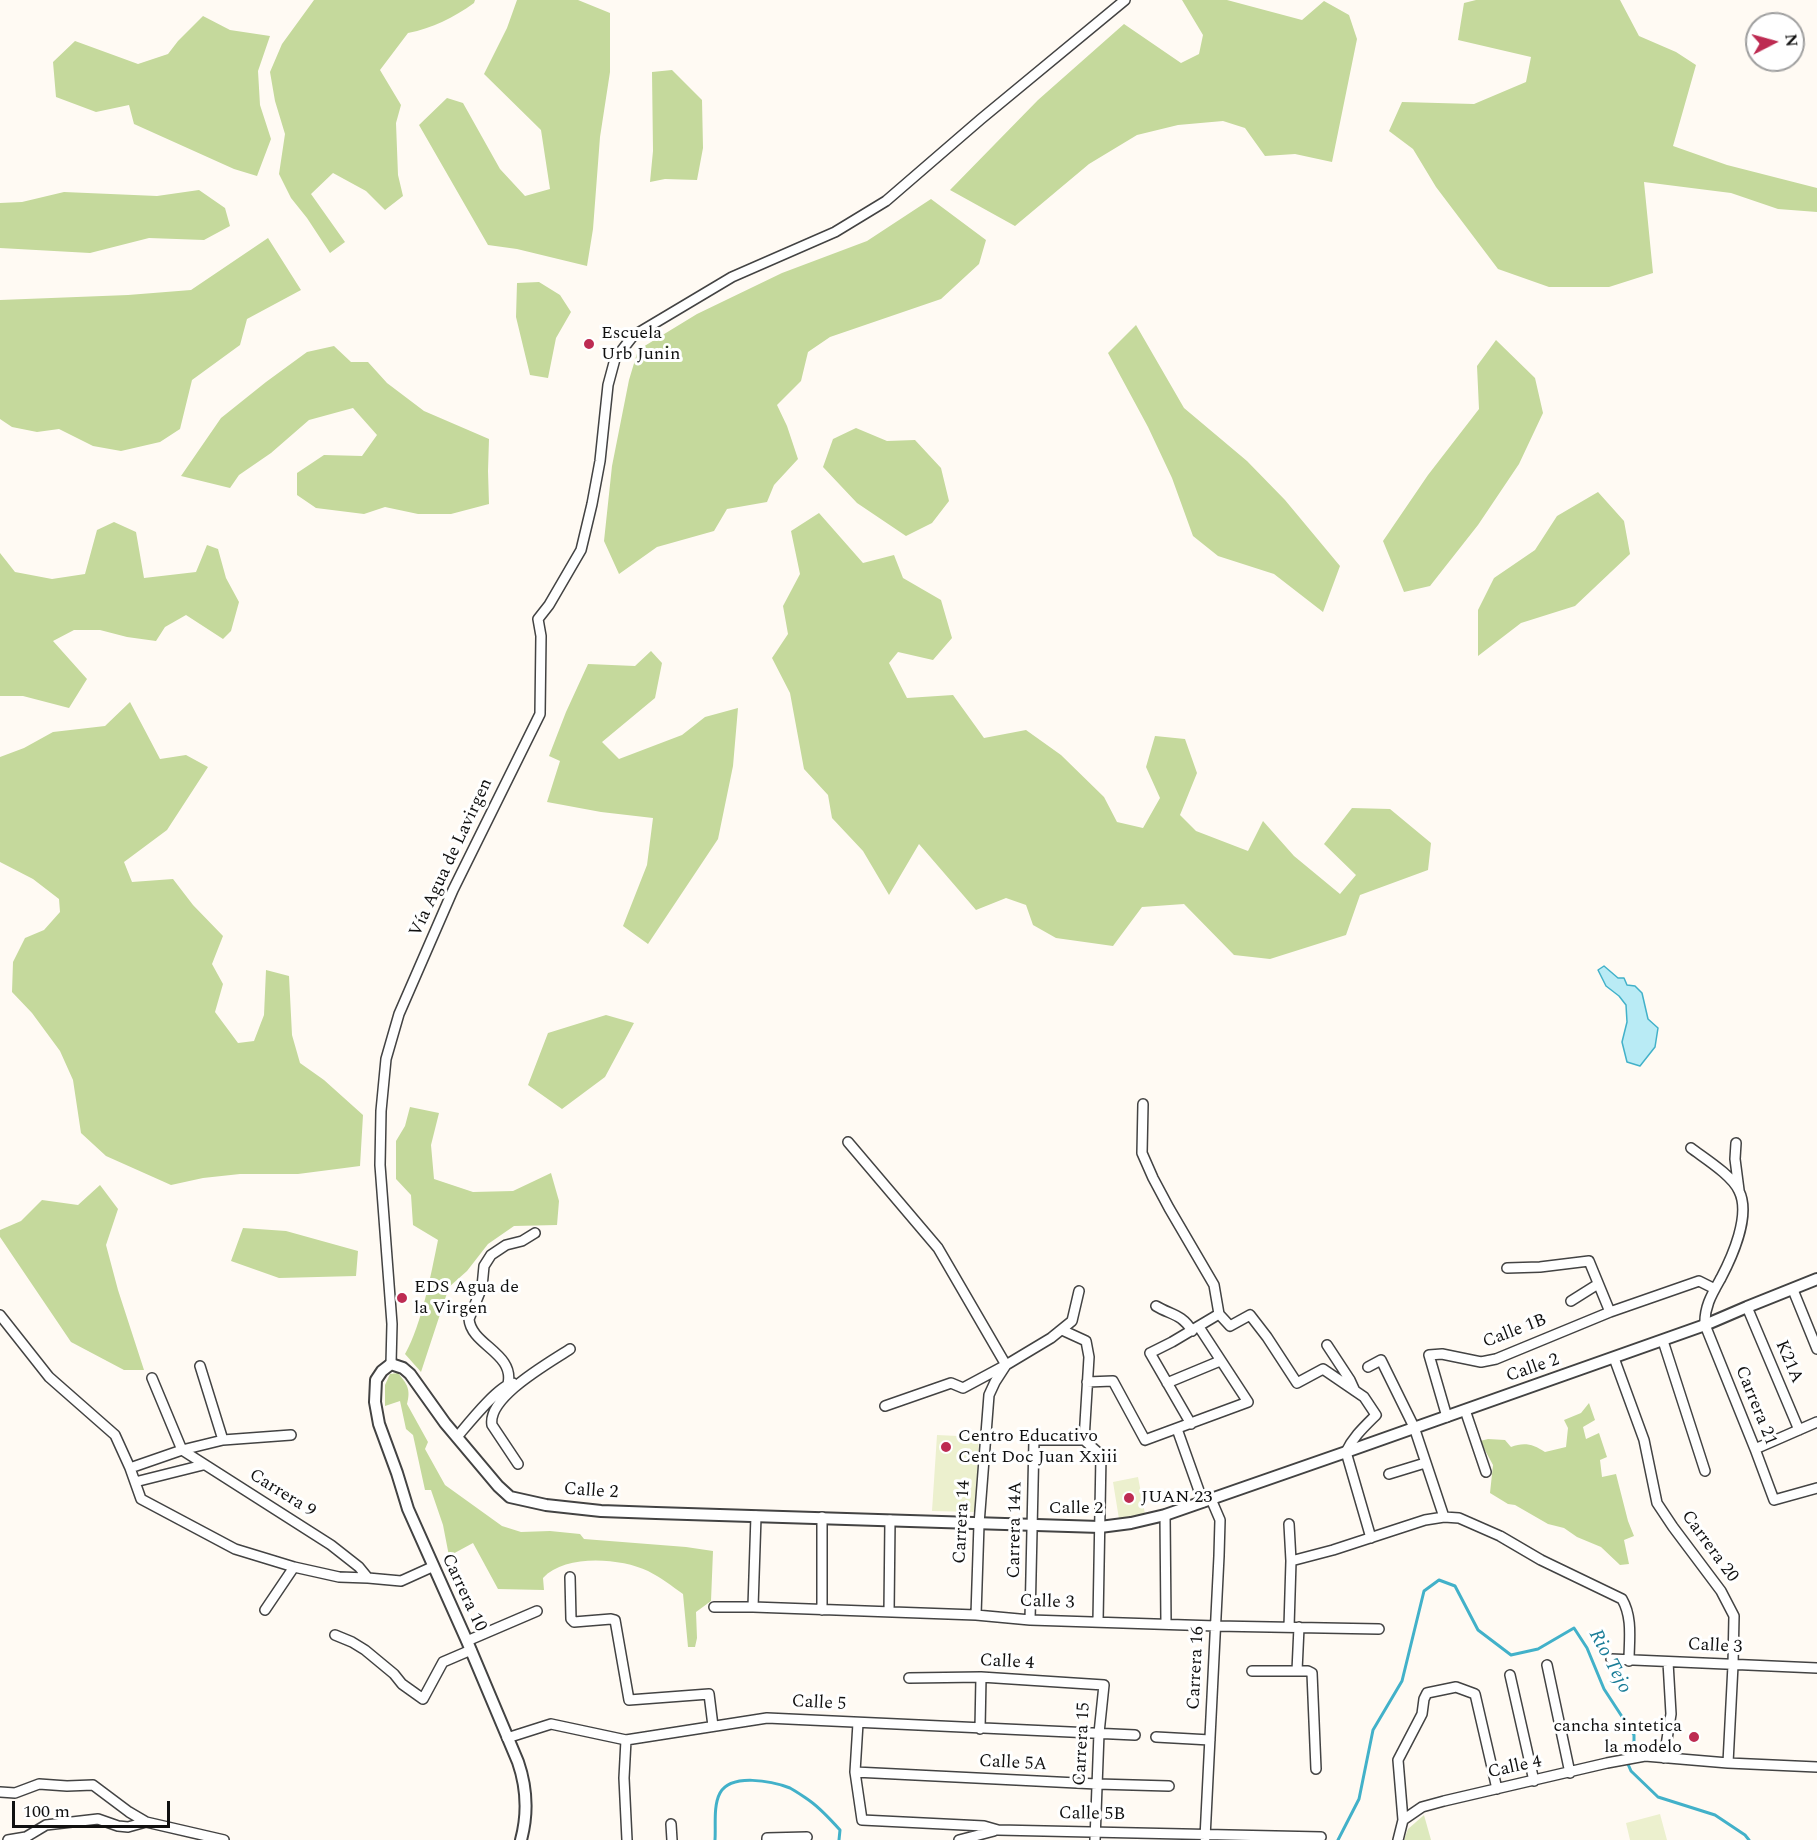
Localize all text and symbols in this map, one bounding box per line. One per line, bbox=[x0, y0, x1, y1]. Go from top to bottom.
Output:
north arrow bbox=[1745, 12, 1805, 72]
text: N bbox=[1778, 33, 1804, 48]
place label: Escuela Urb Junin bbox=[601, 323, 680, 366]
marker: Escuela Urb Junin bbox=[582, 337, 596, 351]
street label: Vía Agua de Lavirgen bbox=[406, 775, 498, 941]
place label: EDS Agua de la Virgen bbox=[414, 1277, 519, 1320]
marker: EDS Agua de la Virgen bbox=[395, 1291, 409, 1305]
street label: Calle 1B bbox=[1480, 1310, 1550, 1354]
street label: K21A bbox=[1769, 1337, 1807, 1387]
street label: Calle 2 bbox=[1504, 1350, 1562, 1388]
street label: Carrera 21 bbox=[1729, 1363, 1781, 1449]
place label: Centro Educativo Cent Doc Juan Xxiii bbox=[958, 1426, 1118, 1468]
marker: Centro Educativo Cent Doc Juan Xxiii bbox=[939, 1440, 953, 1454]
street label: Carrera 9 bbox=[245, 1465, 319, 1523]
street label: Calle 2 bbox=[563, 1479, 619, 1505]
street label: Carrera 14 bbox=[950, 1480, 976, 1564]
street label: Carrera 14A bbox=[1004, 1481, 1028, 1579]
place label: JUAN 23 bbox=[1141, 1487, 1212, 1509]
marker: JUAN 23 bbox=[1122, 1491, 1136, 1505]
street label: Calle 2 bbox=[1049, 1498, 1103, 1520]
street label: Carrera 20 bbox=[1676, 1507, 1742, 1587]
street label: Carrera 10 bbox=[436, 1551, 490, 1635]
street label: Calle 3 bbox=[1019, 1591, 1075, 1615]
street label: Carrera 16 bbox=[1184, 1626, 1210, 1710]
water label: Rio Tejo bbox=[1582, 1626, 1636, 1698]
street label: Calle 3 bbox=[1687, 1635, 1743, 1659]
street label: Calle 4 bbox=[979, 1651, 1035, 1675]
street label: Calle 5 bbox=[791, 1692, 847, 1716]
street label: Carrera 15 bbox=[1070, 1702, 1096, 1786]
place label: cancha sintetica la modelo bbox=[1553, 1716, 1682, 1758]
marker: cancha sintetica la modelo bbox=[1687, 1730, 1701, 1744]
street label: Calle 5A bbox=[978, 1751, 1048, 1777]
street label: Calle 4 bbox=[1486, 1752, 1544, 1784]
scale bar bbox=[15, 1789, 172, 1827]
text: 100 m bbox=[23, 1798, 70, 1825]
street label: Calle 5B bbox=[1059, 1804, 1125, 1826]

